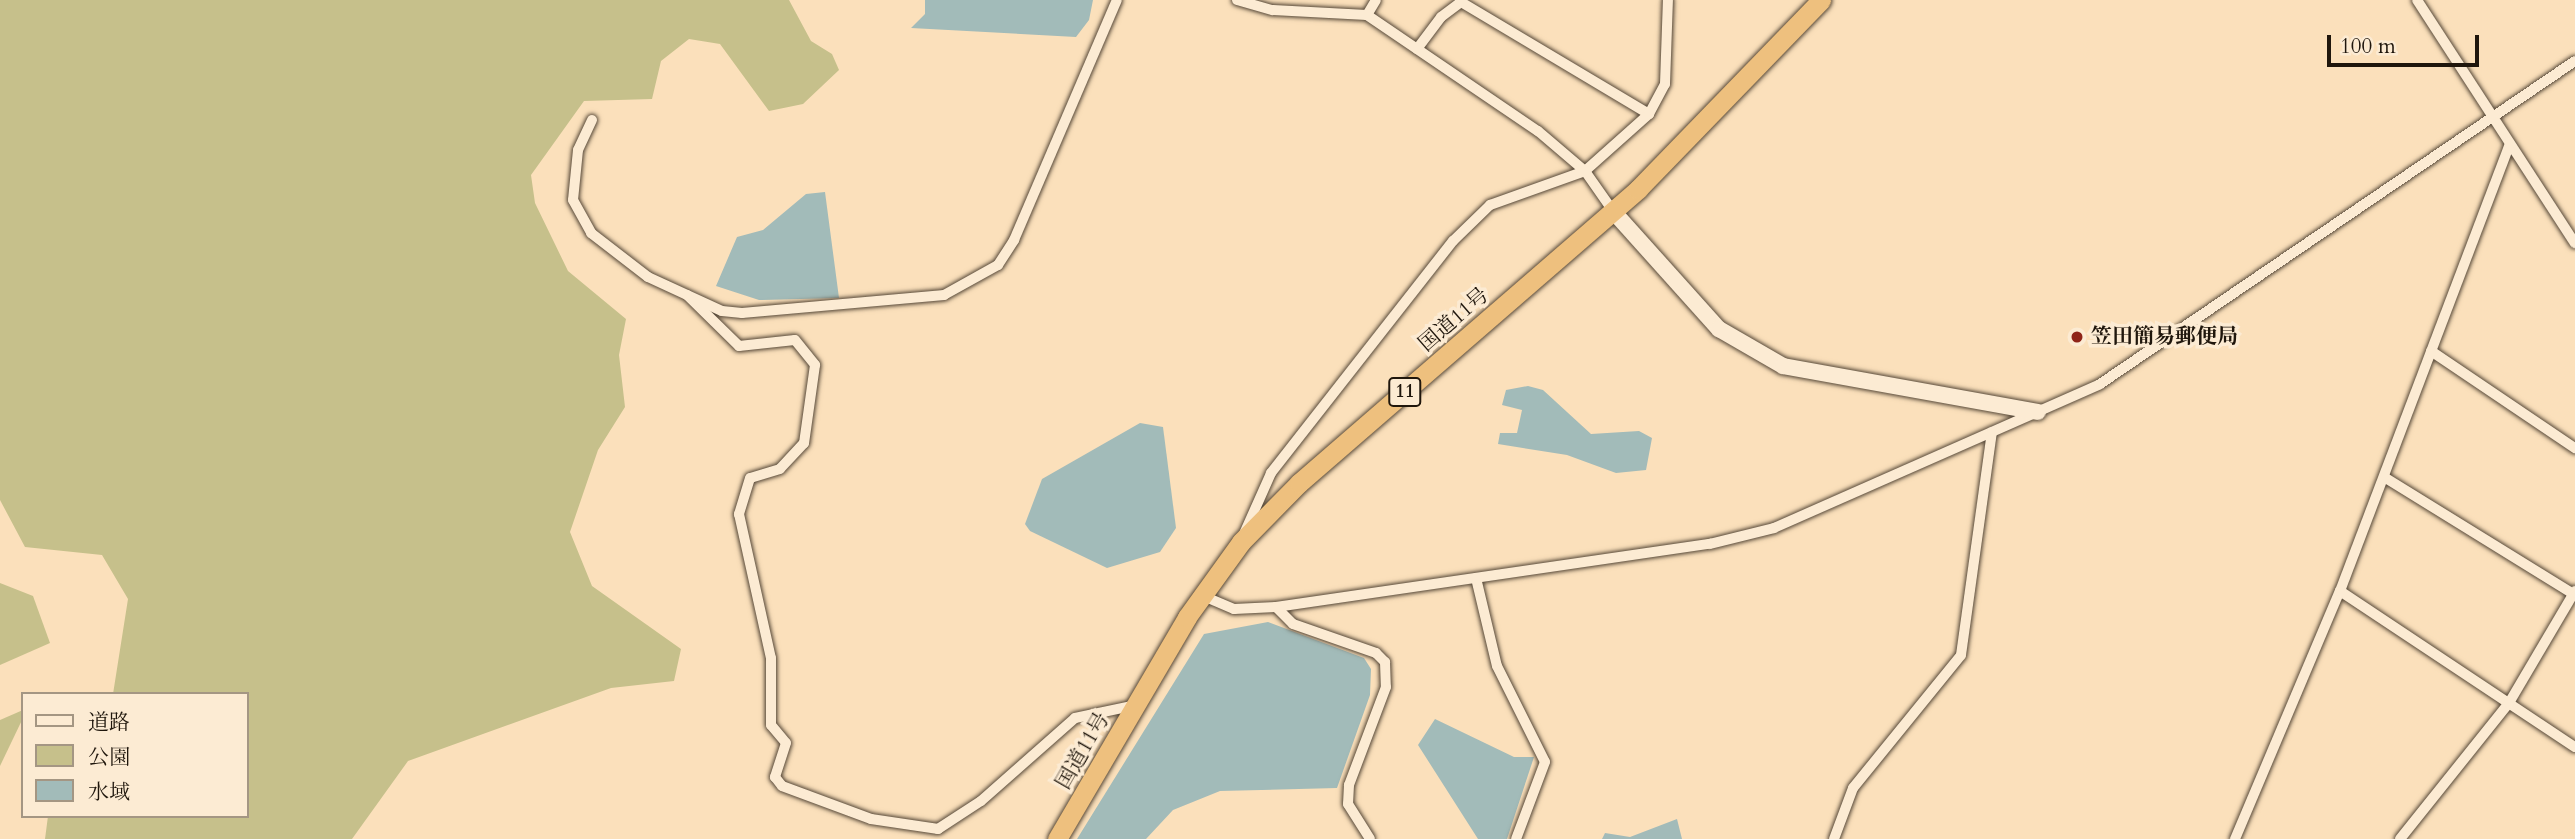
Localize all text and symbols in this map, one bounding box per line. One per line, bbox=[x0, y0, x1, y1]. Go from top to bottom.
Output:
scale bar bbox=[2330, 21, 2482, 65]
text: 100 m bbox=[2340, 32, 2396, 61]
street label: 国道11号 bbox=[1414, 283, 1494, 357]
place label: 笠田簡易郵便局 bbox=[2091, 324, 2238, 350]
marker: 笠田簡易郵便局 bbox=[2069, 329, 2085, 345]
road number: 11 bbox=[1388, 376, 1422, 408]
legend bbox=[21, 692, 248, 818]
text: 道路 bbox=[88, 708, 130, 737]
street label: 国道11号 bbox=[1051, 708, 1115, 794]
text: 公園 bbox=[88, 743, 130, 772]
text: 水域 bbox=[88, 778, 130, 807]

